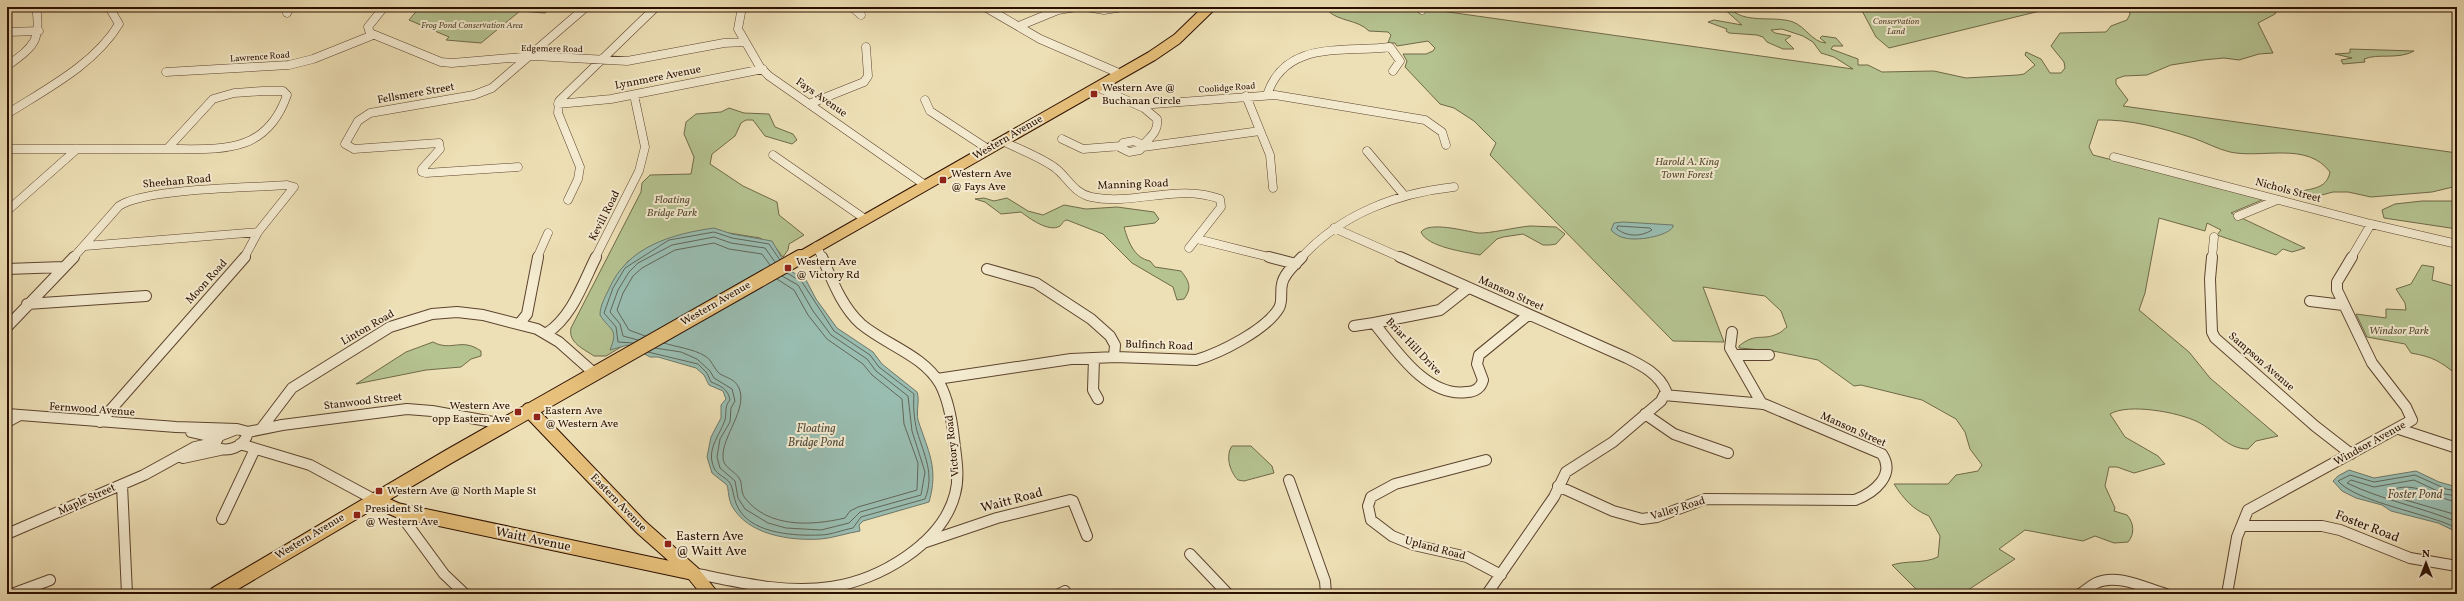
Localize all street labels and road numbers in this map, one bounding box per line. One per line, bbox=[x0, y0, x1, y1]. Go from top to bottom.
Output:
street label: Edgemere Road bbox=[521, 42, 583, 56]
street label: Lawrence Road bbox=[230, 48, 290, 66]
street label: Lynnmere Avenue bbox=[614, 62, 702, 94]
street label: Fays Avenue bbox=[792, 75, 850, 121]
street label: Fellsmere Street bbox=[376, 80, 456, 108]
street label: Coolidge Road bbox=[1198, 80, 1256, 96]
street label: Western Avenue bbox=[970, 112, 1046, 164]
street label: Sheehan Road bbox=[142, 172, 212, 192]
street label: Nichols Street bbox=[2253, 175, 2323, 207]
street label: Manning Road bbox=[1097, 176, 1169, 194]
street label: Kevill Road bbox=[586, 188, 624, 244]
street label: Moon Road bbox=[183, 256, 231, 308]
street label: Manson Street bbox=[1476, 273, 1546, 315]
street label: Western Avenue bbox=[678, 278, 754, 330]
street label: Linton Road bbox=[339, 307, 397, 349]
street label: Briar Hill Drive bbox=[1382, 315, 1444, 379]
street label: Sampson Avenue bbox=[2225, 329, 2297, 395]
street label: Bulfinch Road bbox=[1125, 337, 1193, 355]
street label: Stanwood Street bbox=[323, 390, 403, 414]
street label: Fernwood Avenue bbox=[49, 400, 135, 420]
street label: Manson Street bbox=[1818, 409, 1888, 451]
street label: Victory Road bbox=[942, 414, 964, 478]
street label: Windsor Avenue bbox=[2331, 418, 2409, 470]
street label: Eastern Avenue bbox=[587, 471, 649, 535]
street label: Maple Street bbox=[56, 481, 118, 519]
street label: Waitt Road bbox=[979, 484, 1045, 518]
street label: Valley Road bbox=[1649, 494, 1707, 524]
street label: Foster Road bbox=[2332, 507, 2402, 547]
street label: Western Avenue bbox=[273, 510, 347, 564]
street label: Waitt Avenue bbox=[494, 523, 572, 557]
street label: Upland Road bbox=[1403, 534, 1467, 564]

